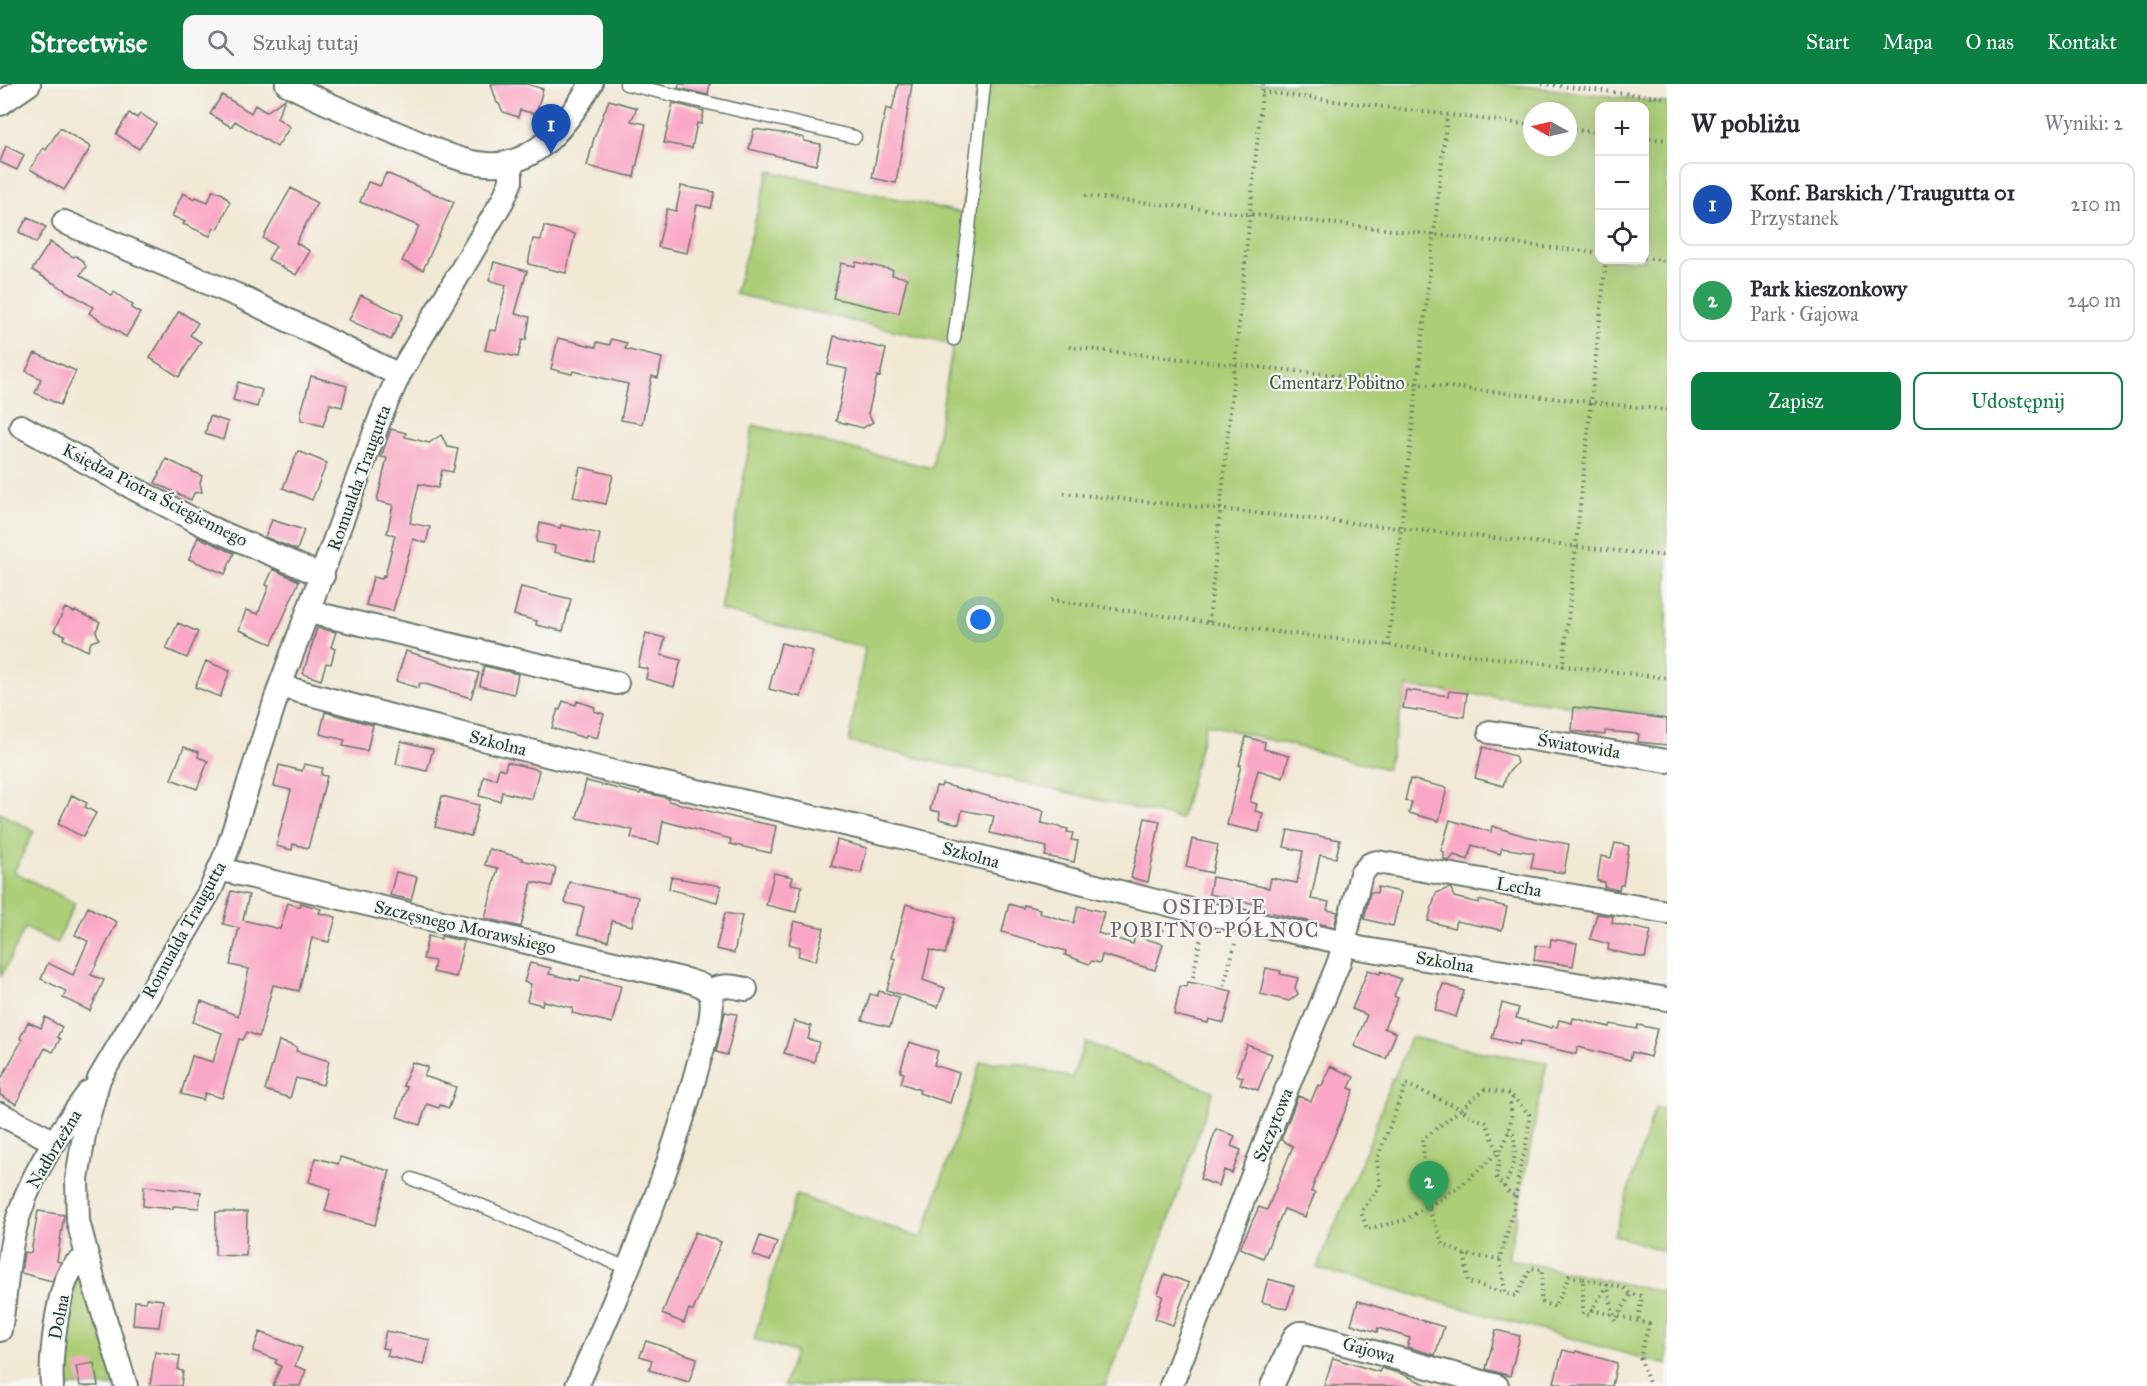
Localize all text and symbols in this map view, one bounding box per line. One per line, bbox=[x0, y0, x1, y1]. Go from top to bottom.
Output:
search box bbox=[183, 15, 603, 69]
text: Streetwise bbox=[30, 25, 147, 60]
icon: search bbox=[204, 26, 237, 59]
text: Szukaj tutaj bbox=[252, 29, 359, 56]
text: Start bbox=[1806, 29, 1850, 55]
text: Mapa bbox=[1883, 29, 1933, 55]
text: O nas bbox=[1966, 29, 2014, 55]
text: Kontakt bbox=[2047, 29, 2117, 55]
north arrow bbox=[1523, 102, 1577, 156]
map controls bbox=[1595, 102, 1649, 264]
button: + bbox=[1595, 102, 1649, 156]
pin: 1 bbox=[532, 104, 570, 154]
text: W pobliżu bbox=[1691, 107, 1800, 139]
text: Wyniki: 2 bbox=[2045, 111, 2123, 135]
button: − bbox=[1595, 156, 1649, 210]
text: Konf. Barskich / Traugutta 01 bbox=[1750, 179, 2015, 206]
text: 1 bbox=[1709, 192, 1716, 216]
text: 210 m bbox=[2071, 192, 2121, 216]
text: Przystanek bbox=[1750, 206, 1839, 230]
button: locate bbox=[1595, 210, 1649, 264]
text: Park kieszonkowy bbox=[1750, 275, 1907, 302]
text: 2 bbox=[1708, 288, 1717, 312]
text: 240 m bbox=[2067, 288, 2121, 312]
text: Park · Gajowa bbox=[1750, 302, 1859, 326]
park label: Cmentarz Pobitno bbox=[1269, 372, 1405, 394]
button: Zapisz bbox=[1691, 372, 1901, 430]
button: Udostępnij bbox=[1913, 372, 2123, 430]
street label: Romualda Traugutta bbox=[322, 402, 397, 554]
street label: Księdza Piotra Ściegiennego bbox=[58, 437, 252, 552]
your location bbox=[966, 605, 995, 634]
street label: Szkolna bbox=[467, 725, 529, 761]
street label: Światowida bbox=[1536, 727, 1623, 763]
street label: Szkolna bbox=[940, 837, 1002, 873]
street label: Romualda Traugutta bbox=[137, 857, 232, 1003]
street label: Lecha bbox=[1494, 872, 1544, 902]
street label: Szczęsnego Morawskiego bbox=[372, 895, 558, 960]
district label: OSIEDLE POBITNO-PÓŁNOC bbox=[1110, 895, 1320, 942]
street label: Szkolna bbox=[1415, 947, 1476, 977]
street label: Szczytowa bbox=[1248, 1084, 1298, 1165]
street label: Nadbrzeżna bbox=[22, 1105, 86, 1193]
pin: 2 bbox=[1410, 1162, 1448, 1211]
street label: Dolna bbox=[44, 1292, 74, 1341]
street label: Gajowa bbox=[1340, 1332, 1398, 1368]

